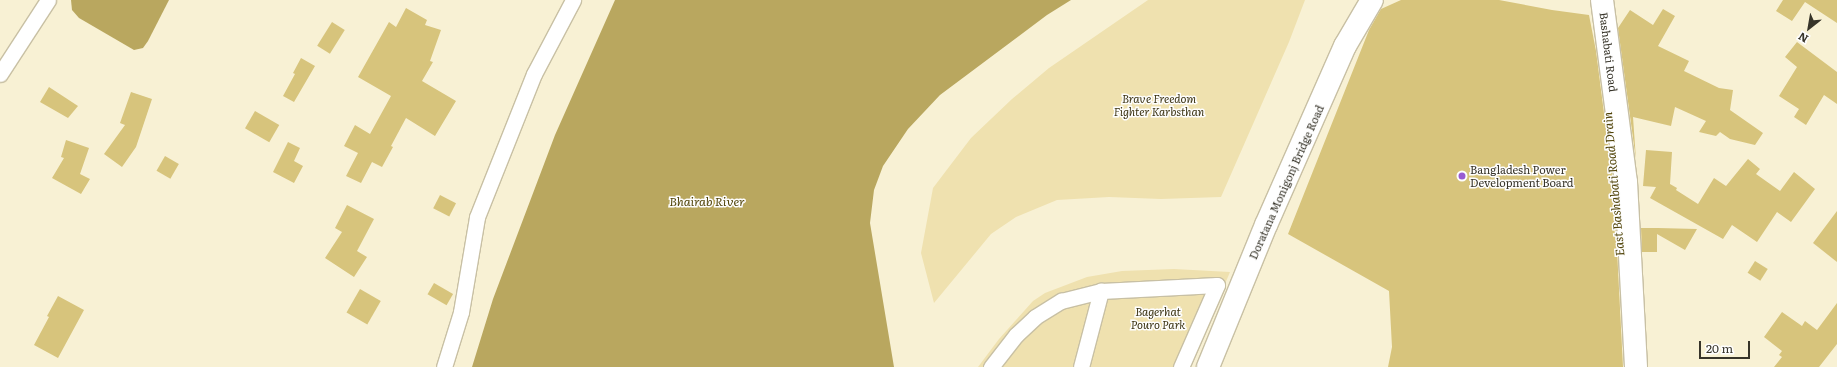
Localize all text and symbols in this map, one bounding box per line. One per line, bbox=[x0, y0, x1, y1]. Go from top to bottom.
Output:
north arrow bbox=[1789, 8, 1829, 48]
street label: Bashabati Road bbox=[1598, 11, 1620, 93]
text: N bbox=[1795, 29, 1811, 48]
park label: Brave Freedom Fighter Karbsthan bbox=[1114, 92, 1204, 118]
street label: Doratana Monigonj Bridge Road bbox=[1246, 103, 1326, 261]
water label: East Bashabati Road Drain bbox=[1601, 111, 1627, 257]
place label: Bangladesh Power Development Board bbox=[1470, 163, 1573, 189]
marker: Bangladesh Power Development Board bbox=[1457, 171, 1467, 181]
water label: Bhairab River bbox=[669, 195, 745, 209]
park label: Bagerhat Pouro Park bbox=[1131, 305, 1185, 331]
scale bar bbox=[1701, 333, 1752, 359]
text: 20 m bbox=[1706, 339, 1733, 357]

